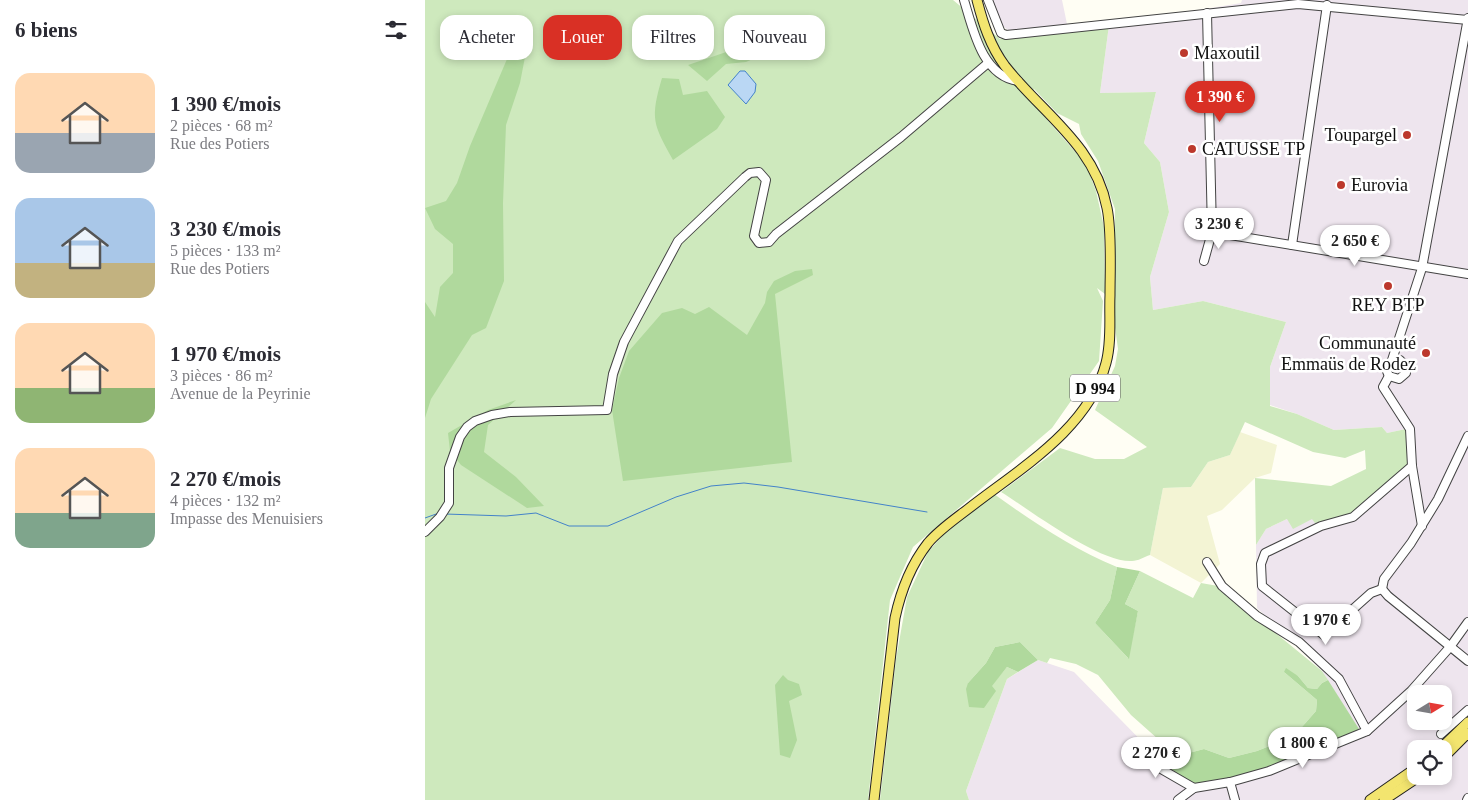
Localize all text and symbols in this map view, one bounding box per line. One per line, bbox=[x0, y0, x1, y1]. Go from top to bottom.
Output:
chip: Acheter bbox=[440, 15, 533, 60]
chip: Louer bbox=[543, 15, 622, 60]
chip: Filtres bbox=[632, 15, 714, 60]
chip: Nouveau bbox=[724, 15, 825, 60]
icon: filters bbox=[382, 16, 410, 44]
text: 6 biens bbox=[15, 18, 77, 42]
place label: Maxoutil bbox=[1194, 43, 1260, 63]
marker: Maxoutil bbox=[1178, 47, 1190, 59]
pin: 1 390 € bbox=[1174, 80, 1266, 123]
text: 1 390 € bbox=[1196, 88, 1244, 105]
text: 1 390 €/mois bbox=[170, 92, 281, 116]
icon: home bbox=[55, 93, 115, 153]
text: 2 pièces · 68 m² bbox=[170, 117, 273, 134]
place label: Toupargel bbox=[1325, 125, 1397, 145]
marker: Toupargel bbox=[1401, 129, 1413, 141]
text: Rue des Potiers bbox=[170, 135, 270, 152]
place label: CATUSSE TP bbox=[1202, 139, 1305, 159]
marker: CATUSSE TP bbox=[1186, 143, 1198, 155]
place label: Eurovia bbox=[1351, 175, 1408, 195]
marker: Eurovia bbox=[1335, 179, 1347, 191]
pin: 3 230 € bbox=[1173, 208, 1265, 250]
text: 3 230 € bbox=[1195, 215, 1243, 232]
text: 3 230 €/mois bbox=[170, 217, 281, 241]
icon: home bbox=[55, 218, 115, 278]
pin: 2 650 € bbox=[1309, 224, 1401, 267]
text: 2 650 € bbox=[1331, 232, 1379, 249]
text: 5 pièces · 133 m² bbox=[170, 242, 281, 259]
text: Rue des Potiers bbox=[170, 260, 270, 277]
marker: REY BTP bbox=[1382, 280, 1394, 292]
place label: REY BTP bbox=[1352, 295, 1424, 315]
place label: Communauté Emmaüs de Rodez bbox=[1281, 333, 1416, 374]
text: 1 970 €/mois bbox=[170, 342, 281, 366]
icon: home bbox=[55, 343, 115, 403]
marker: Communauté Emmaüs de Rodez bbox=[1420, 347, 1432, 359]
text: 3 pièces · 86 m² bbox=[170, 367, 273, 384]
road number: D 994 bbox=[1070, 374, 1120, 402]
text: Avenue de la Peyrinie bbox=[170, 385, 311, 402]
text: 2 270 €/mois bbox=[170, 467, 281, 491]
icon: home bbox=[55, 468, 115, 528]
text: 4 pièces · 132 m² bbox=[170, 492, 281, 509]
text: Impasse des Menuisiers bbox=[170, 510, 323, 527]
pin: 1 970 € bbox=[1280, 604, 1372, 646]
text: 1 970 € bbox=[1302, 611, 1350, 628]
north arrow bbox=[1407, 685, 1453, 730]
map controls bbox=[1407, 685, 1452, 785]
pin: 1 800 € bbox=[1257, 726, 1349, 769]
text: 1 800 € bbox=[1279, 734, 1327, 751]
pin: 2 270 € bbox=[1110, 736, 1202, 779]
button: locate bbox=[1407, 740, 1452, 785]
text: 2 270 € bbox=[1132, 744, 1180, 761]

